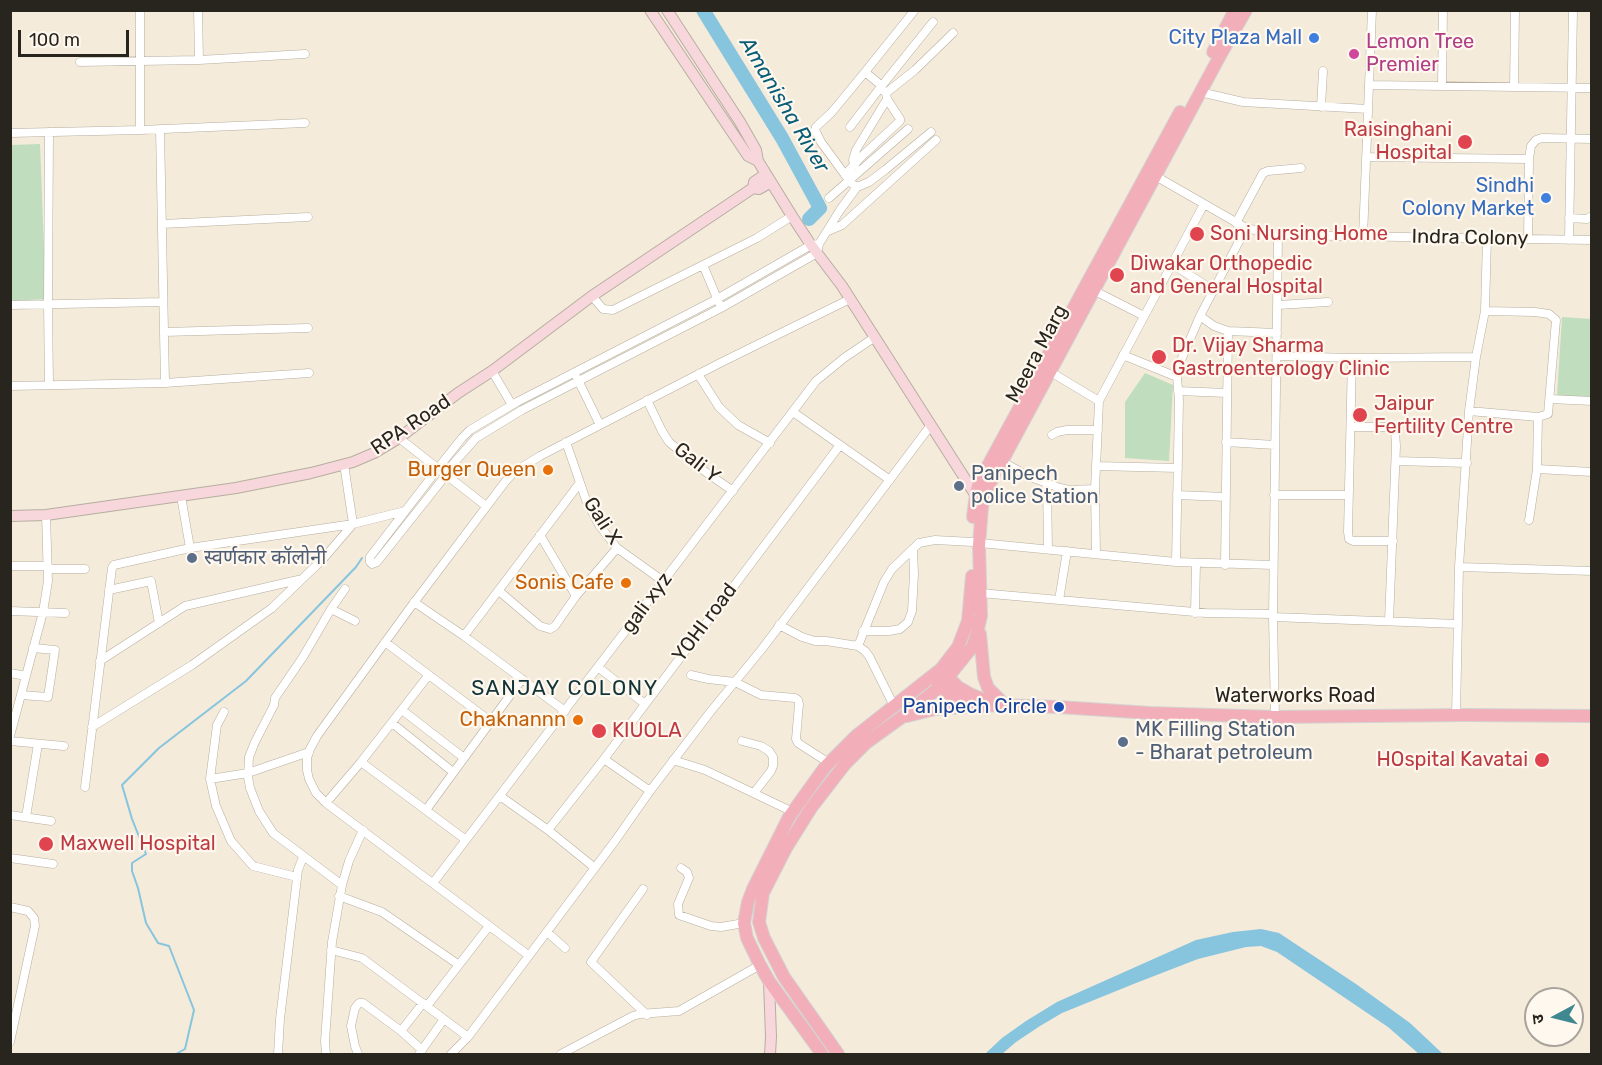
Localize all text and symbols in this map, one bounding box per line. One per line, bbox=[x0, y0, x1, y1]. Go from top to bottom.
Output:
scale bar bbox=[21, 18, 132, 56]
place label: City Plaza Mall bbox=[1169, 26, 1302, 50]
text: 100 m bbox=[29, 29, 80, 51]
place label: Lemon Tree Premier bbox=[1366, 30, 1474, 77]
marker: City Plaza Mall bbox=[1307, 31, 1321, 45]
water label: Amanisha River bbox=[734, 33, 834, 177]
marker: Lemon Tree Premier bbox=[1347, 47, 1361, 61]
place label: Raisinghani Hospital bbox=[1344, 118, 1452, 165]
marker: Raisinghani Hospital bbox=[1456, 133, 1474, 151]
place label: Sindhi Colony Market bbox=[1402, 174, 1534, 221]
marker: Sindhi Colony Market bbox=[1539, 191, 1553, 205]
place label: Soni Nursing Home bbox=[1210, 222, 1388, 246]
marker: Soni Nursing Home bbox=[1188, 225, 1206, 243]
street label: Indra Colony bbox=[1411, 225, 1529, 251]
place label: Diwakar Orthopedic and General Hospital bbox=[1130, 252, 1323, 299]
marker: Diwakar Orthopedic and General Hospital bbox=[1108, 266, 1126, 284]
street label: Meera Marg bbox=[1001, 301, 1073, 407]
place label: Dr. Vijay Sharma Gastroenterology Clinic bbox=[1172, 334, 1390, 381]
marker: Dr. Vijay Sharma Gastroenterology Clinic bbox=[1150, 348, 1168, 366]
street label: RPA Road bbox=[367, 390, 455, 460]
place label: Jaipur Fertility Centre bbox=[1374, 392, 1513, 439]
marker: Jaipur Fertility Centre bbox=[1351, 406, 1369, 424]
street label: Gali Y bbox=[669, 437, 725, 489]
place label: Burger Queen bbox=[407, 458, 536, 482]
place label: Panipech police Station bbox=[971, 462, 1099, 509]
marker: Burger Queen bbox=[541, 463, 555, 477]
marker: Panipech police Station bbox=[952, 479, 966, 493]
street label: Gali X bbox=[578, 493, 626, 549]
place label: स्वर्णकार कॉलोनी bbox=[204, 546, 327, 570]
marker: स्वर्णकार कॉलोनी bbox=[185, 551, 199, 565]
street label: gali xyz bbox=[616, 568, 678, 638]
place label: Sonis Cafe bbox=[515, 571, 614, 595]
marker: Sonis Cafe bbox=[619, 576, 633, 590]
street label: YOHI road bbox=[668, 579, 742, 667]
district label: SANJAY COLONY bbox=[471, 676, 659, 702]
street label: Waterworks Road bbox=[1215, 684, 1375, 708]
place label: Panipech Circle bbox=[902, 695, 1047, 719]
marker: Panipech Circle bbox=[1052, 700, 1066, 714]
place label: Chaknannn bbox=[460, 708, 566, 732]
marker: Chaknannn bbox=[571, 713, 585, 727]
place label: MK Filling Station - Bharat petroleum bbox=[1135, 718, 1313, 765]
place label: KIUOLA bbox=[612, 719, 682, 743]
marker: KIUOLA bbox=[590, 722, 608, 740]
marker: MK Filling Station - Bharat petroleum bbox=[1116, 735, 1130, 749]
place label: HOspital Kavatai bbox=[1377, 748, 1528, 772]
marker: HOspital Kavatai bbox=[1533, 751, 1551, 769]
place label: Maxwell Hospital bbox=[60, 832, 216, 856]
marker: Maxwell Hospital bbox=[37, 835, 55, 853]
north arrow bbox=[1524, 987, 1584, 1047]
text: उ bbox=[1528, 1013, 1548, 1025]

